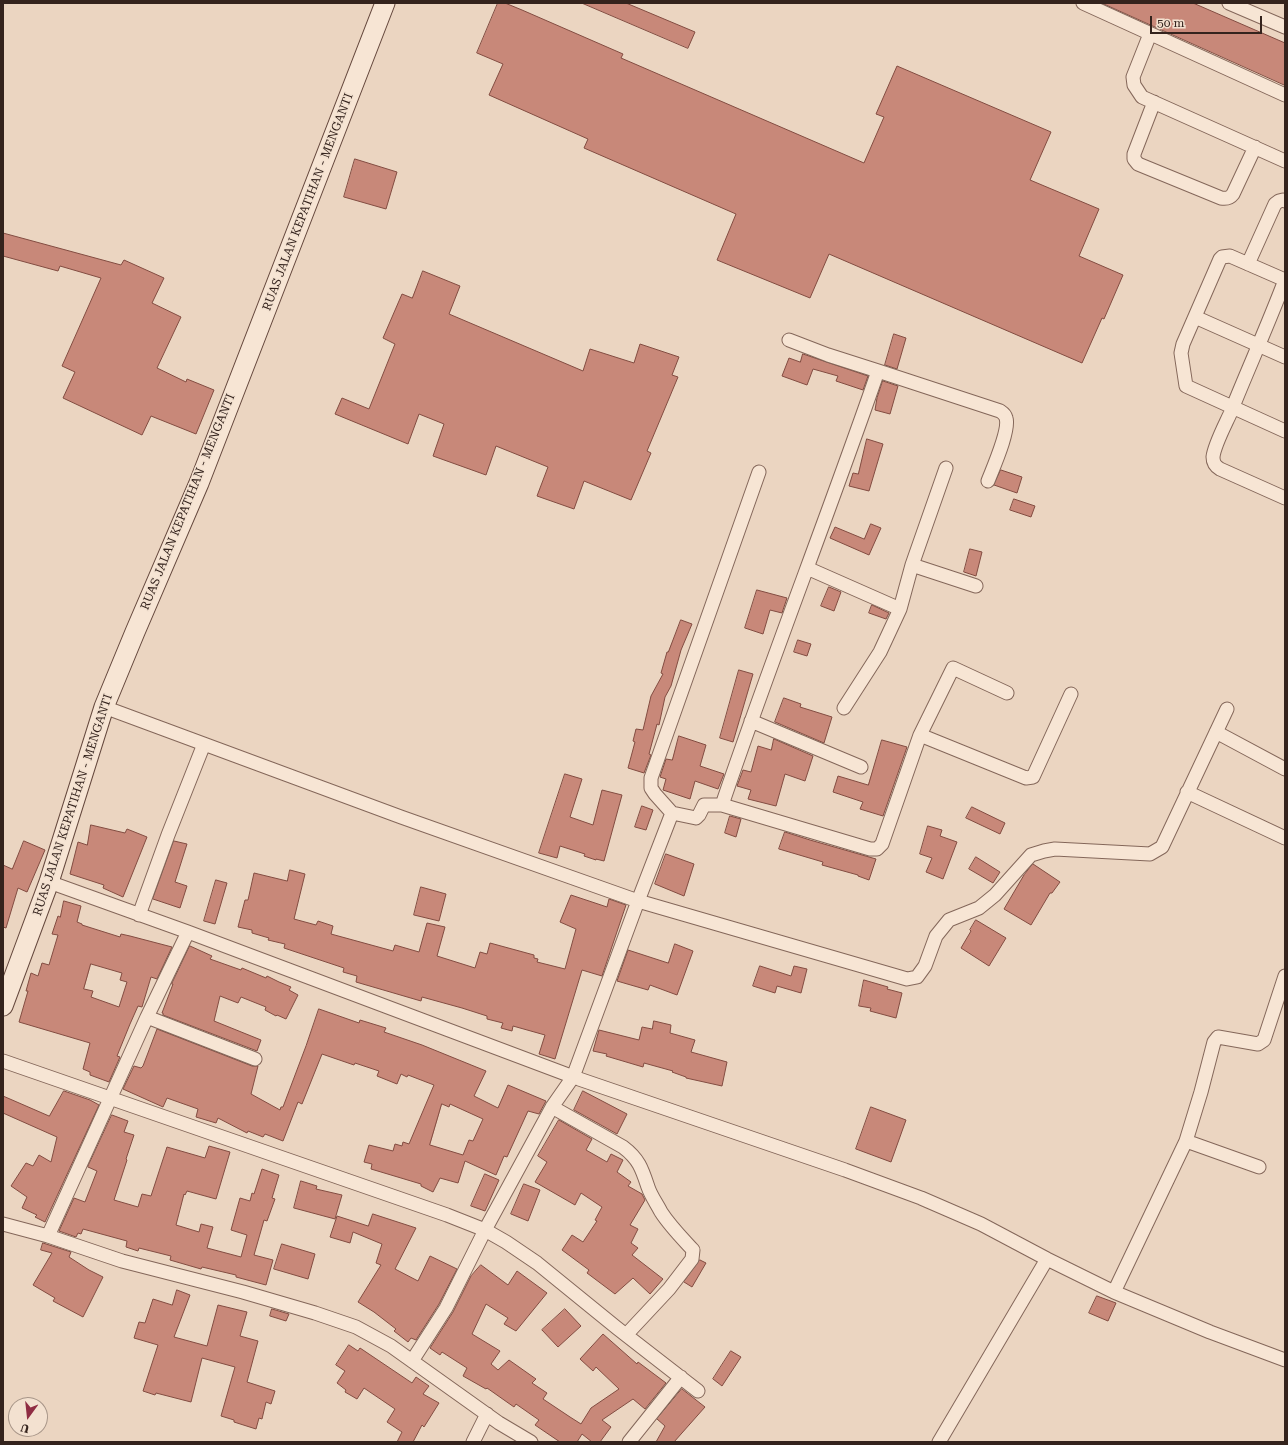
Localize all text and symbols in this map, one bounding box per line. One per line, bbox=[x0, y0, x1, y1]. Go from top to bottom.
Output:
scale bar bbox=[1152, 8, 1264, 34]
text: 50 m bbox=[1157, 16, 1184, 30]
street label: RUAS JALAN KEPATIHAN - MENGANTI bbox=[260, 91, 356, 313]
street label: RUAS JALAN KEPATIHAN - MENGANTI bbox=[138, 392, 238, 612]
street label: RUAS JALAN KEPATIHAN - MENGANTI bbox=[30, 692, 116, 918]
north arrow bbox=[8, 1397, 48, 1437]
text: U bbox=[19, 1421, 31, 1435]

